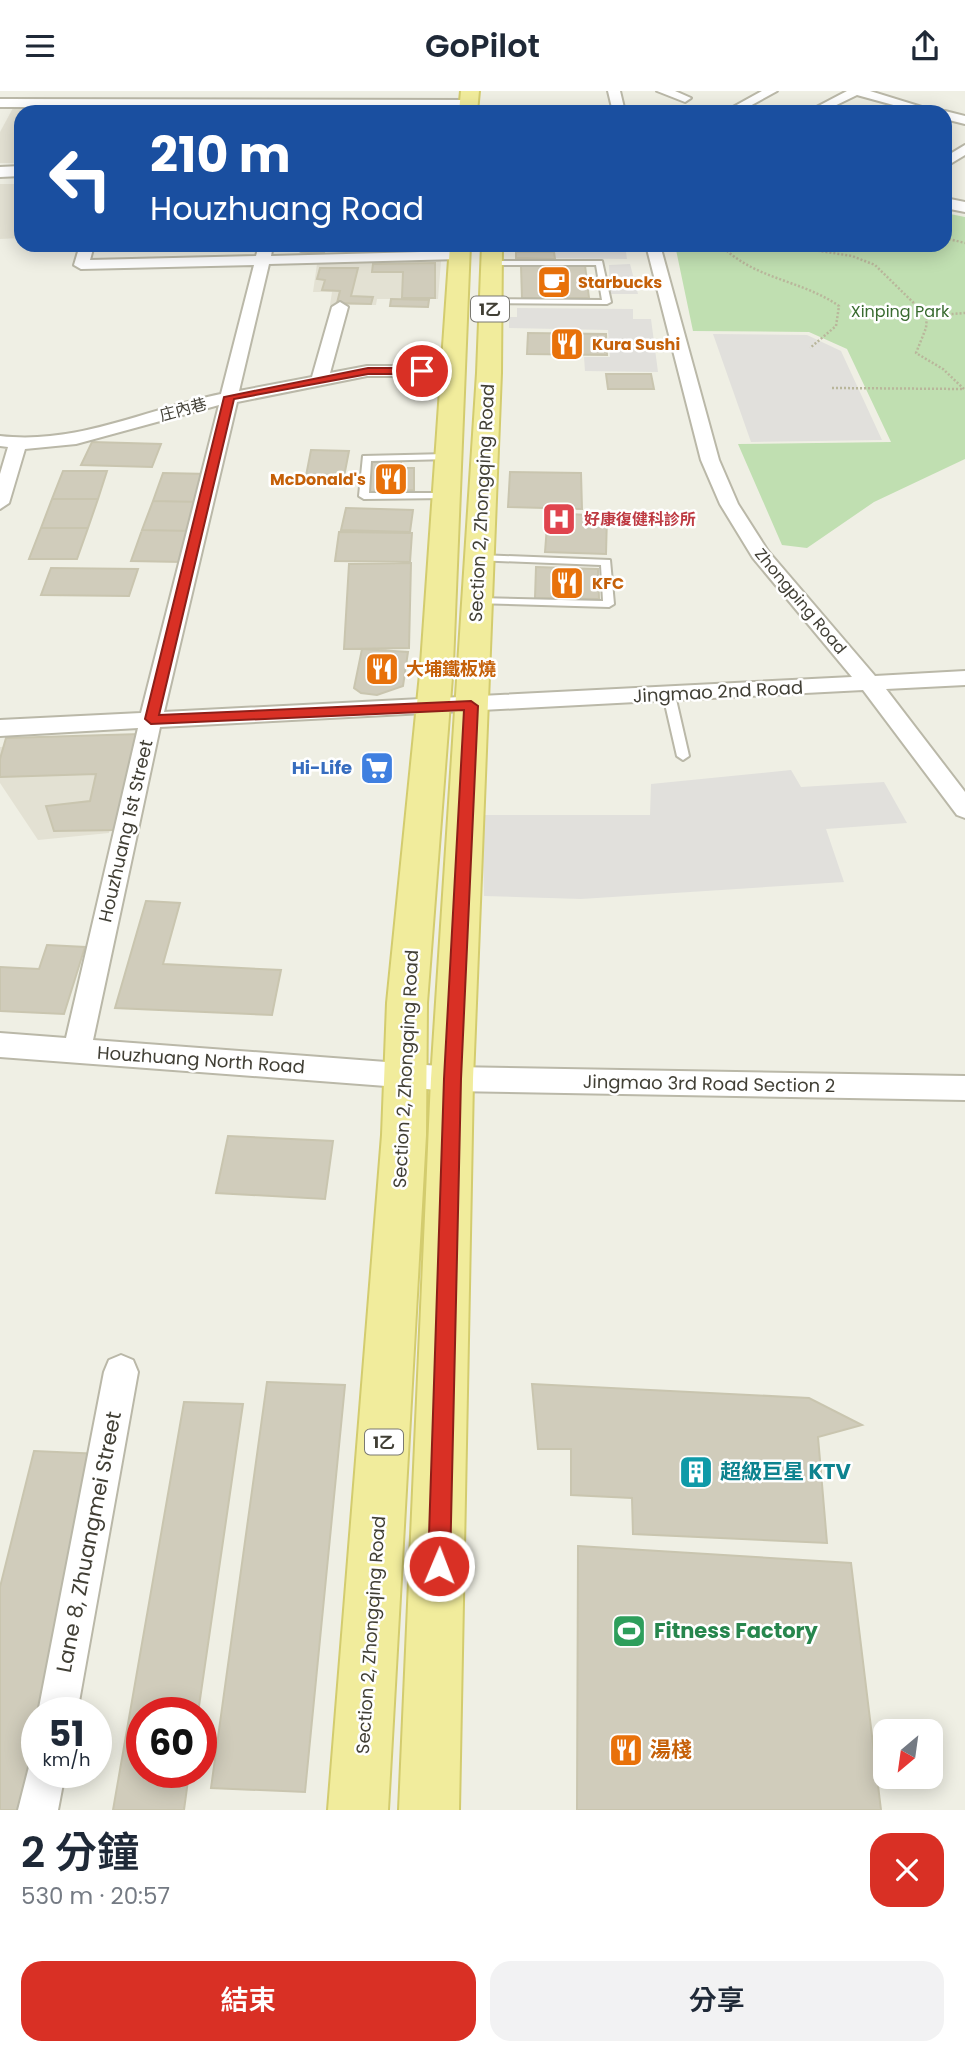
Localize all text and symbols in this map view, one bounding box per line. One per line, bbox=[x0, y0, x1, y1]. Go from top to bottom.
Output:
text: GoPilot bbox=[425, 23, 540, 68]
icon: menu bbox=[21, 27, 59, 65]
icon: share bbox=[906, 27, 944, 65]
text: 210 m bbox=[150, 121, 291, 189]
icon: left bbox=[35, 133, 126, 224]
text: Houzhuang Road bbox=[150, 186, 424, 231]
cafe icon: Starbucks bbox=[535, 263, 573, 301]
place label: Starbucks bbox=[578, 271, 662, 294]
road number: 1乙 bbox=[471, 297, 509, 321]
park label: Xinping Park bbox=[851, 300, 950, 323]
restaurant icon: Kura Sushi bbox=[548, 325, 586, 363]
place label: Kura Sushi bbox=[592, 333, 680, 356]
pin bbox=[392, 341, 452, 401]
icon: arrive bbox=[403, 352, 441, 390]
street label: Section 2, Zhongqing Road bbox=[463, 383, 500, 623]
street label: 庄內巷 bbox=[157, 392, 209, 427]
restaurant icon: McDonald's bbox=[372, 460, 410, 498]
place label: McDonald's bbox=[270, 468, 366, 491]
hospital icon: 好康復健科診所 bbox=[540, 500, 578, 538]
place label: 好康復健科診所 bbox=[584, 508, 696, 531]
street label: Zhongping Road bbox=[749, 543, 852, 659]
restaurant icon: KFC bbox=[548, 564, 586, 602]
place label: KFC bbox=[592, 572, 624, 595]
restaurant icon: 大埔鐵板燒 bbox=[363, 650, 401, 688]
place label: 大埔鐵板燒 bbox=[406, 656, 496, 681]
street label: Jingmao 2nd Road bbox=[632, 675, 804, 708]
street label: Houzhuang 1st Street bbox=[92, 737, 159, 925]
supermarket icon: Hi-Life bbox=[358, 749, 396, 787]
place label: Hi-Life bbox=[292, 755, 352, 780]
street label: Section 2, Zhongqing Road bbox=[387, 949, 424, 1189]
street label: Houzhuang North Road bbox=[96, 1040, 306, 1079]
street label: Jingmao 3rd Road Section 2 bbox=[583, 1069, 835, 1098]
street label: Lane 8, Zhuangmei Street bbox=[49, 1409, 128, 1675]
road number: 1乙 bbox=[365, 1429, 403, 1455]
building icon: 超級巨星 KTV bbox=[677, 1453, 715, 1491]
place label: 超級巨星 KTV bbox=[720, 1457, 851, 1486]
street label: Section 2, Zhongqing Road bbox=[350, 1515, 391, 1755]
position arrow bbox=[402, 1529, 476, 1603]
sports icon: Fitness Factory bbox=[610, 1612, 648, 1650]
place label: Fitness Factory bbox=[654, 1616, 819, 1645]
speed limit sign: 60 bbox=[126, 1697, 217, 1788]
text: 51 bbox=[49, 1709, 84, 1758]
north arrow bbox=[873, 1719, 943, 1789]
map controls bbox=[873, 1719, 943, 1789]
restaurant icon: 湯棧 bbox=[607, 1731, 645, 1769]
place label: 湯棧 bbox=[650, 1735, 692, 1764]
text: km/h bbox=[43, 1747, 90, 1772]
text: 2 分鐘 bbox=[21, 1823, 139, 1882]
button: close bbox=[870, 1833, 944, 1907]
text: 530 m · 20:57 bbox=[21, 1880, 170, 1912]
button: 結束 bbox=[21, 1961, 476, 2041]
button: 分享 bbox=[490, 1961, 944, 2041]

